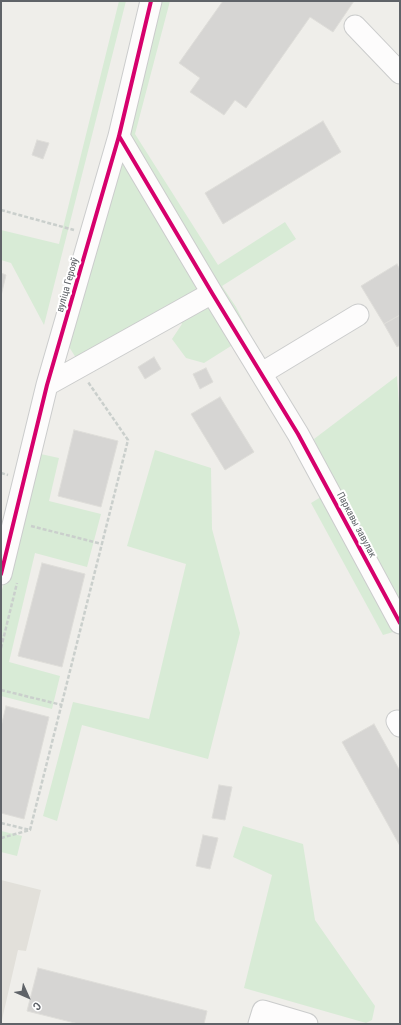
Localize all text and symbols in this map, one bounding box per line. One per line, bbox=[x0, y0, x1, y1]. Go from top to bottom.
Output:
street label: вуліца Герояў bbox=[54, 256, 82, 314]
street label: Паркавы завулак bbox=[334, 490, 378, 560]
north arrow bbox=[8, 977, 48, 1017]
text: С bbox=[30, 999, 44, 1013]

